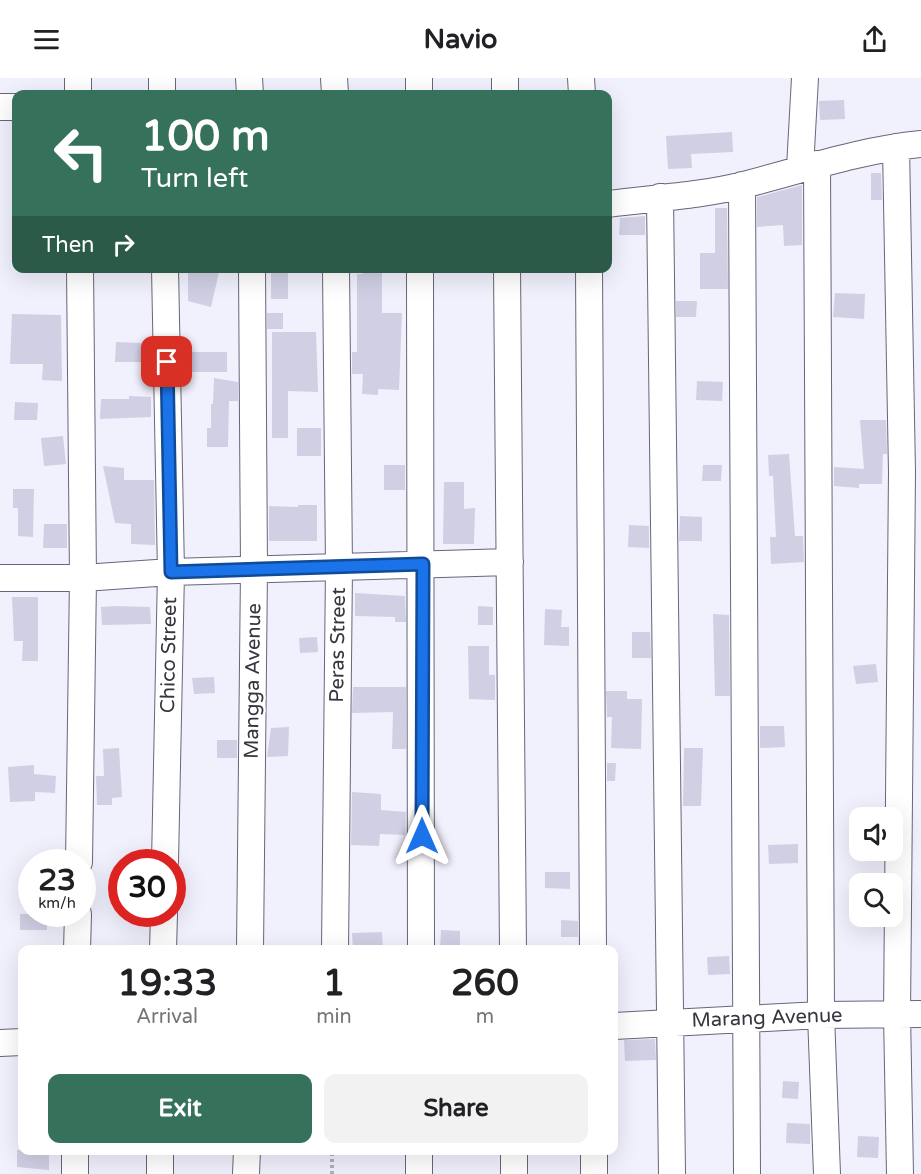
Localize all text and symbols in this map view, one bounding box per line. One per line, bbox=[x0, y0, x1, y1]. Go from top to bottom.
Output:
icon: menu bbox=[30, 23, 63, 56]
text: Navio bbox=[423, 23, 498, 56]
icon: share bbox=[858, 23, 891, 56]
text: 100 m bbox=[141, 111, 270, 162]
icon: left bbox=[42, 114, 120, 192]
text: Turn left bbox=[141, 162, 248, 195]
icon: right bbox=[107, 228, 140, 261]
text: Then bbox=[42, 232, 95, 258]
pin bbox=[141, 336, 192, 387]
icon: arrive bbox=[150, 345, 183, 378]
street label: Peras Street bbox=[325, 587, 351, 703]
street label: Chico Street bbox=[156, 596, 182, 713]
street label: Mangga Avenue bbox=[240, 603, 266, 759]
position arrow bbox=[390, 804, 454, 868]
map controls bbox=[849, 807, 903, 927]
button: sound bbox=[849, 807, 903, 861]
speed limit sign: 30 bbox=[108, 849, 186, 927]
text: 23 bbox=[38, 862, 76, 899]
button: search bbox=[849, 873, 903, 927]
text: km/h bbox=[38, 894, 76, 912]
text: 19:33 bbox=[117, 962, 217, 1005]
text: 1 bbox=[323, 962, 345, 1005]
text: 260 bbox=[451, 962, 519, 1005]
street label: Marang Avenue bbox=[691, 1003, 843, 1033]
text: Arrival bbox=[136, 1005, 198, 1029]
text: min bbox=[316, 1005, 352, 1029]
text: m bbox=[476, 1005, 494, 1029]
button: Exit bbox=[48, 1074, 312, 1143]
button: Share bbox=[324, 1074, 588, 1143]

